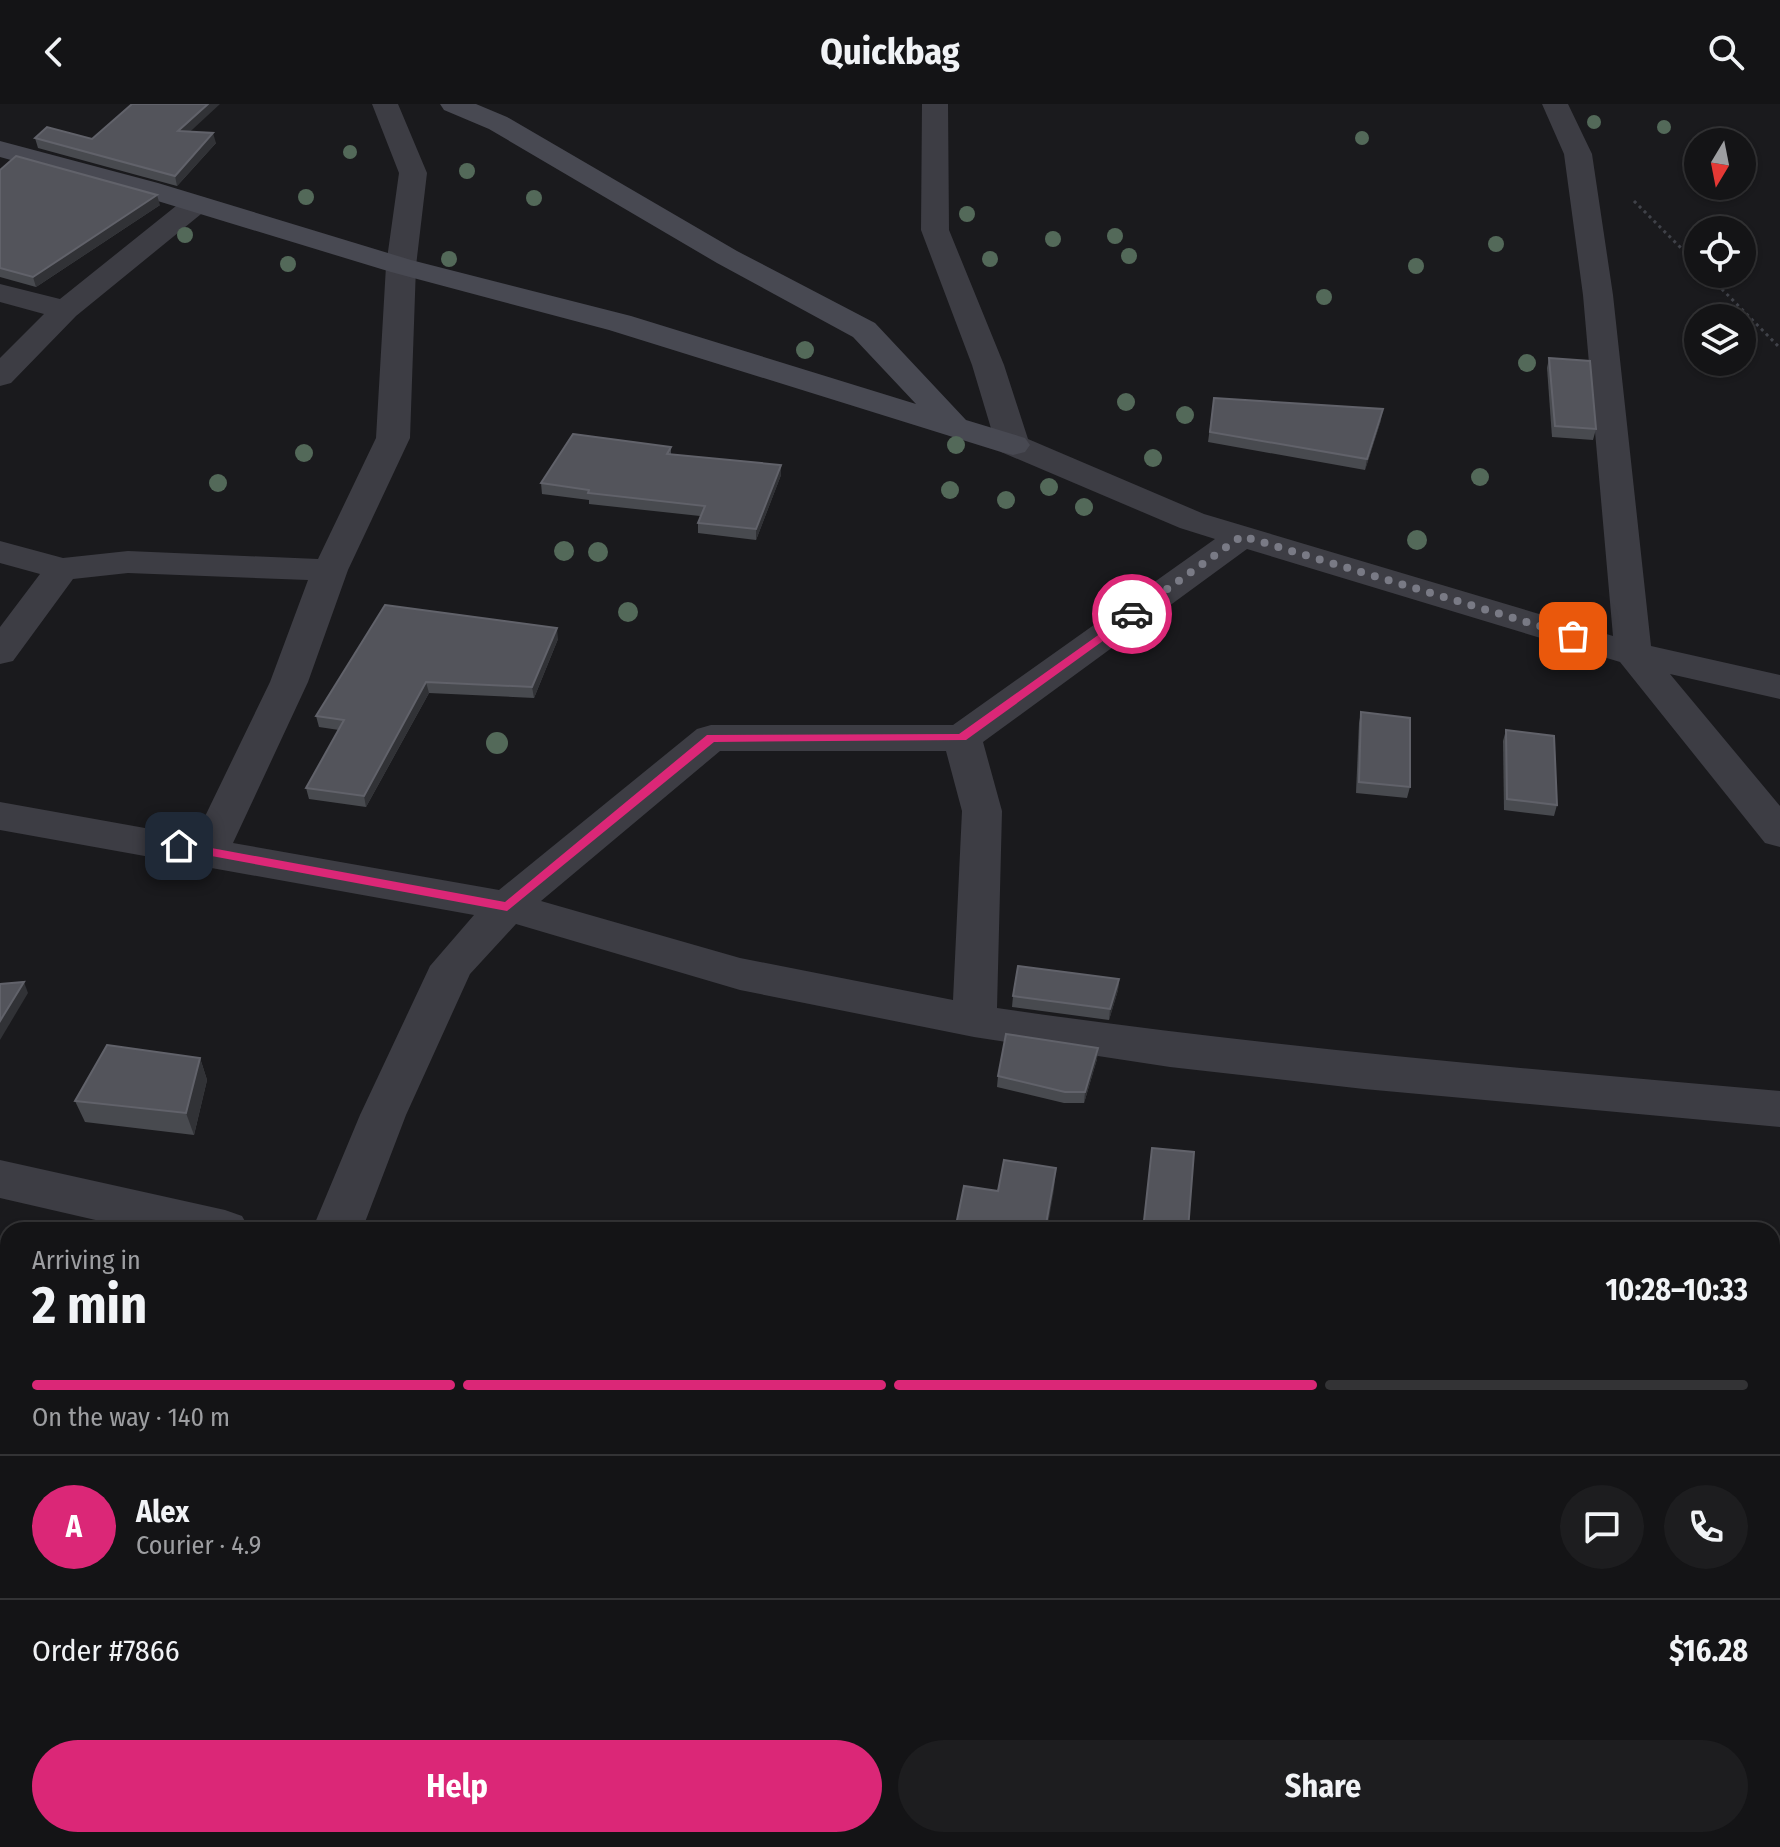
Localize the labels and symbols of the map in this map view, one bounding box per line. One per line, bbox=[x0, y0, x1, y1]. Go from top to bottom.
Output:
north arrow bbox=[1684, 128, 1756, 200]
courier bbox=[1092, 574, 1172, 654]
pin bbox=[1539, 602, 1607, 670]
pin bbox=[145, 812, 213, 880]

